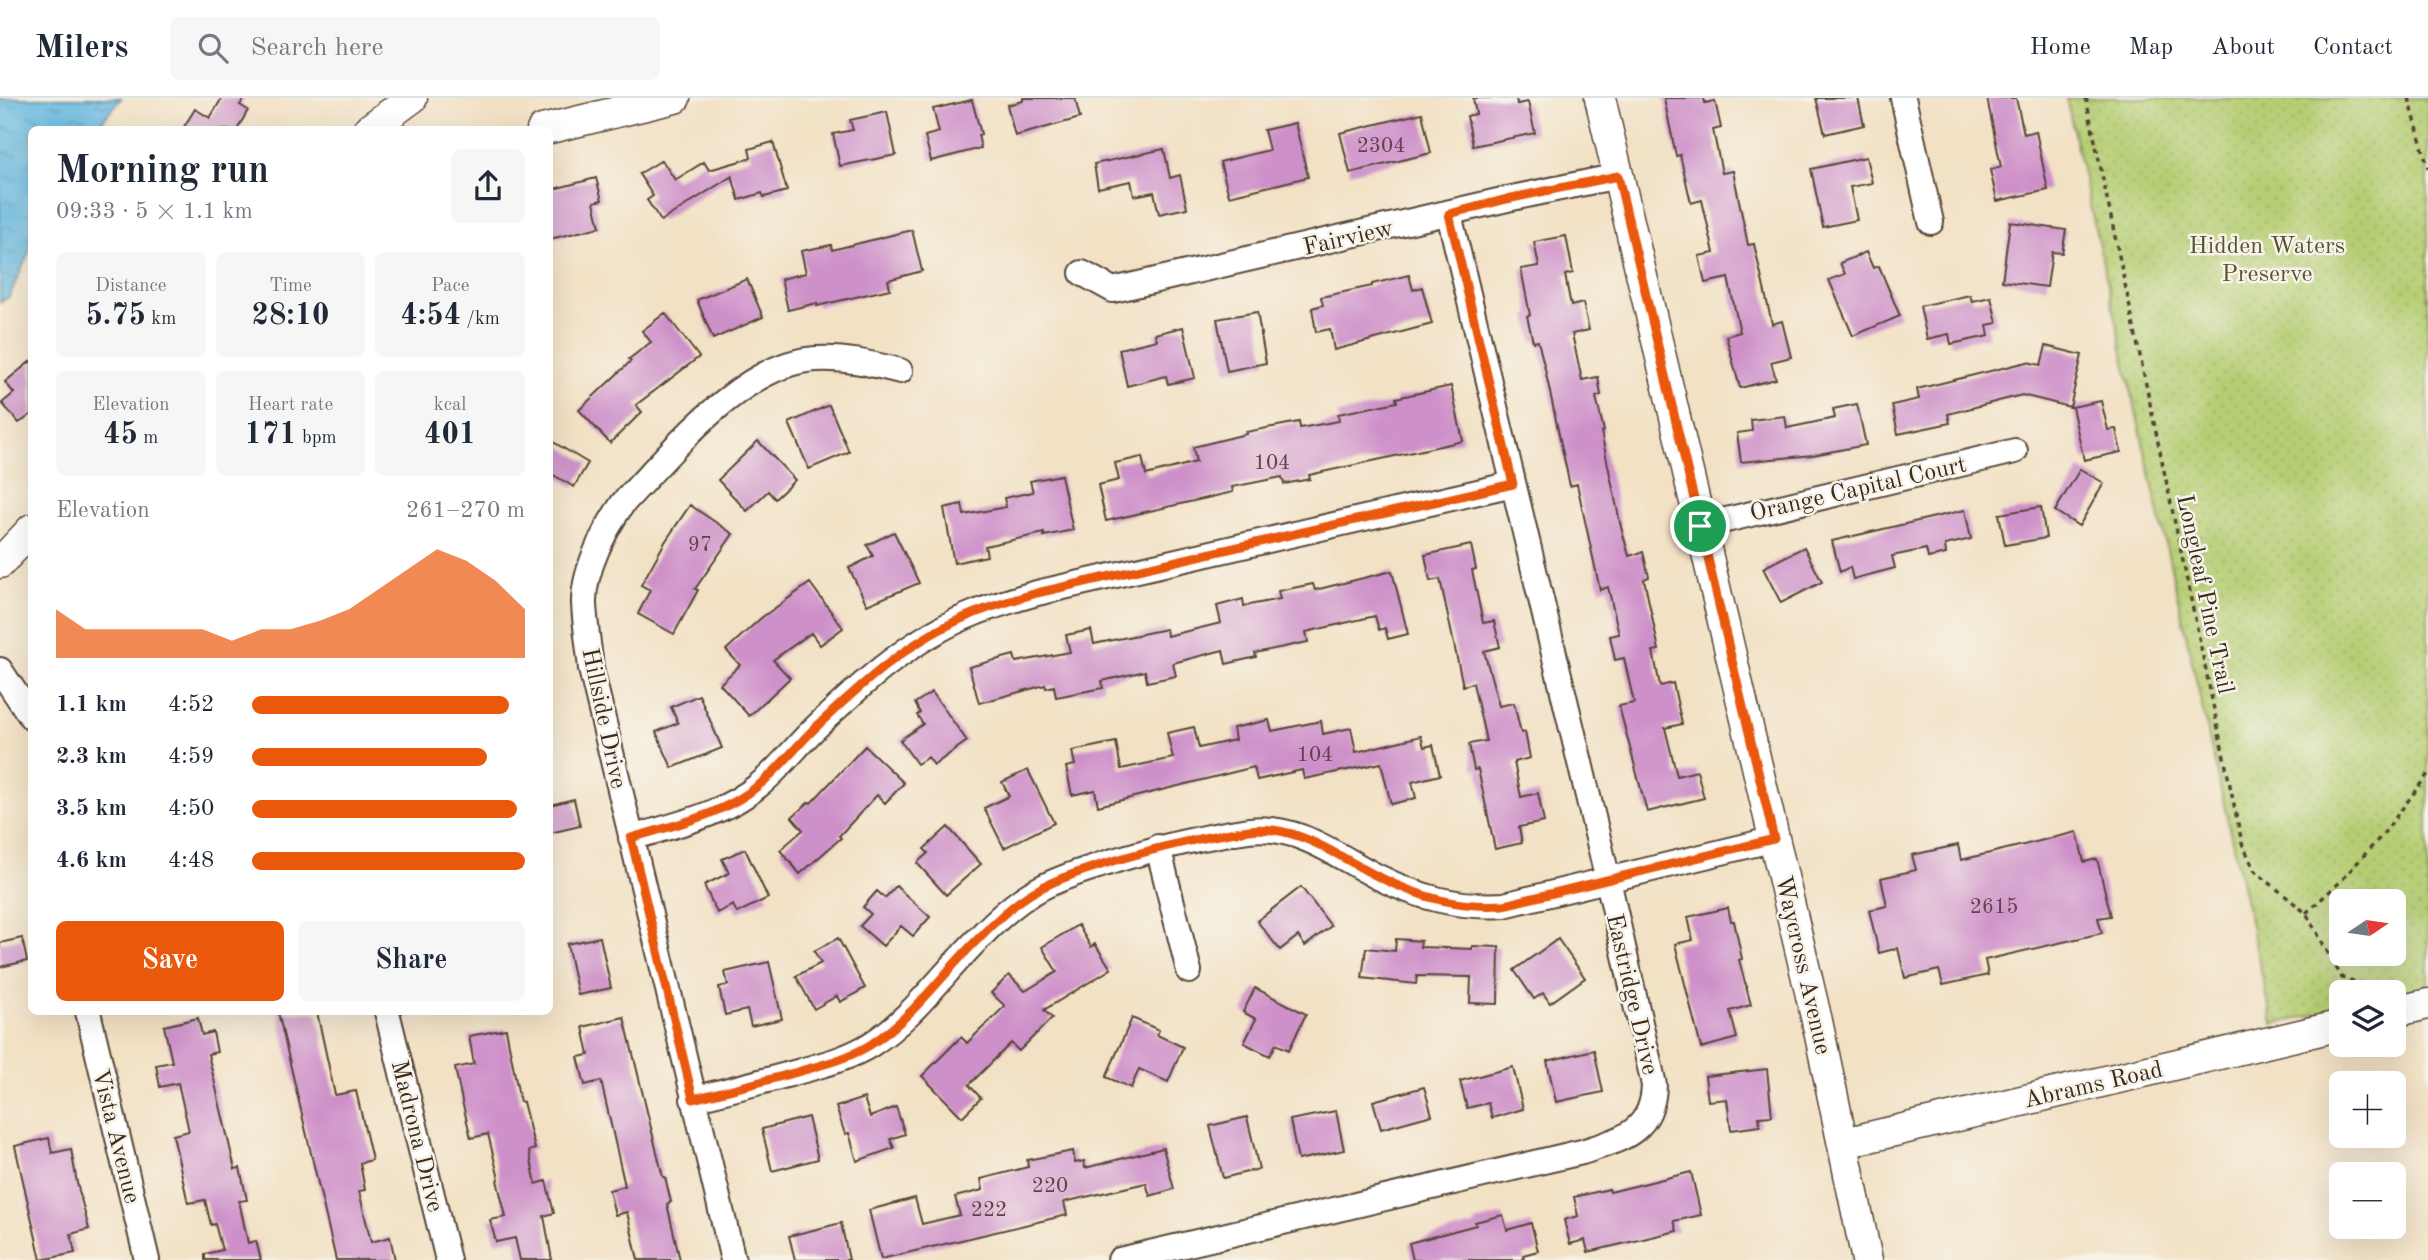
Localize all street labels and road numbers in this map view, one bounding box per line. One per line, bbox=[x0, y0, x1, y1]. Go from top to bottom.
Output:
street label: Fairview bbox=[1301, 217, 1396, 261]
street label: Orange Capital Court bbox=[1748, 453, 1969, 527]
street label: Longleaf Pine Trail bbox=[2171, 493, 2237, 696]
street label: Hillside Drive bbox=[576, 646, 630, 791]
street label: Waycross Avenue bbox=[1770, 874, 1834, 1057]
street label: Eastridge Drive bbox=[1601, 912, 1661, 1077]
street label: Madrona Drive bbox=[386, 1058, 447, 1215]
street label: Abrams Road bbox=[2022, 1058, 2165, 1114]
street label: Vista Avenue bbox=[87, 1067, 143, 1206]

